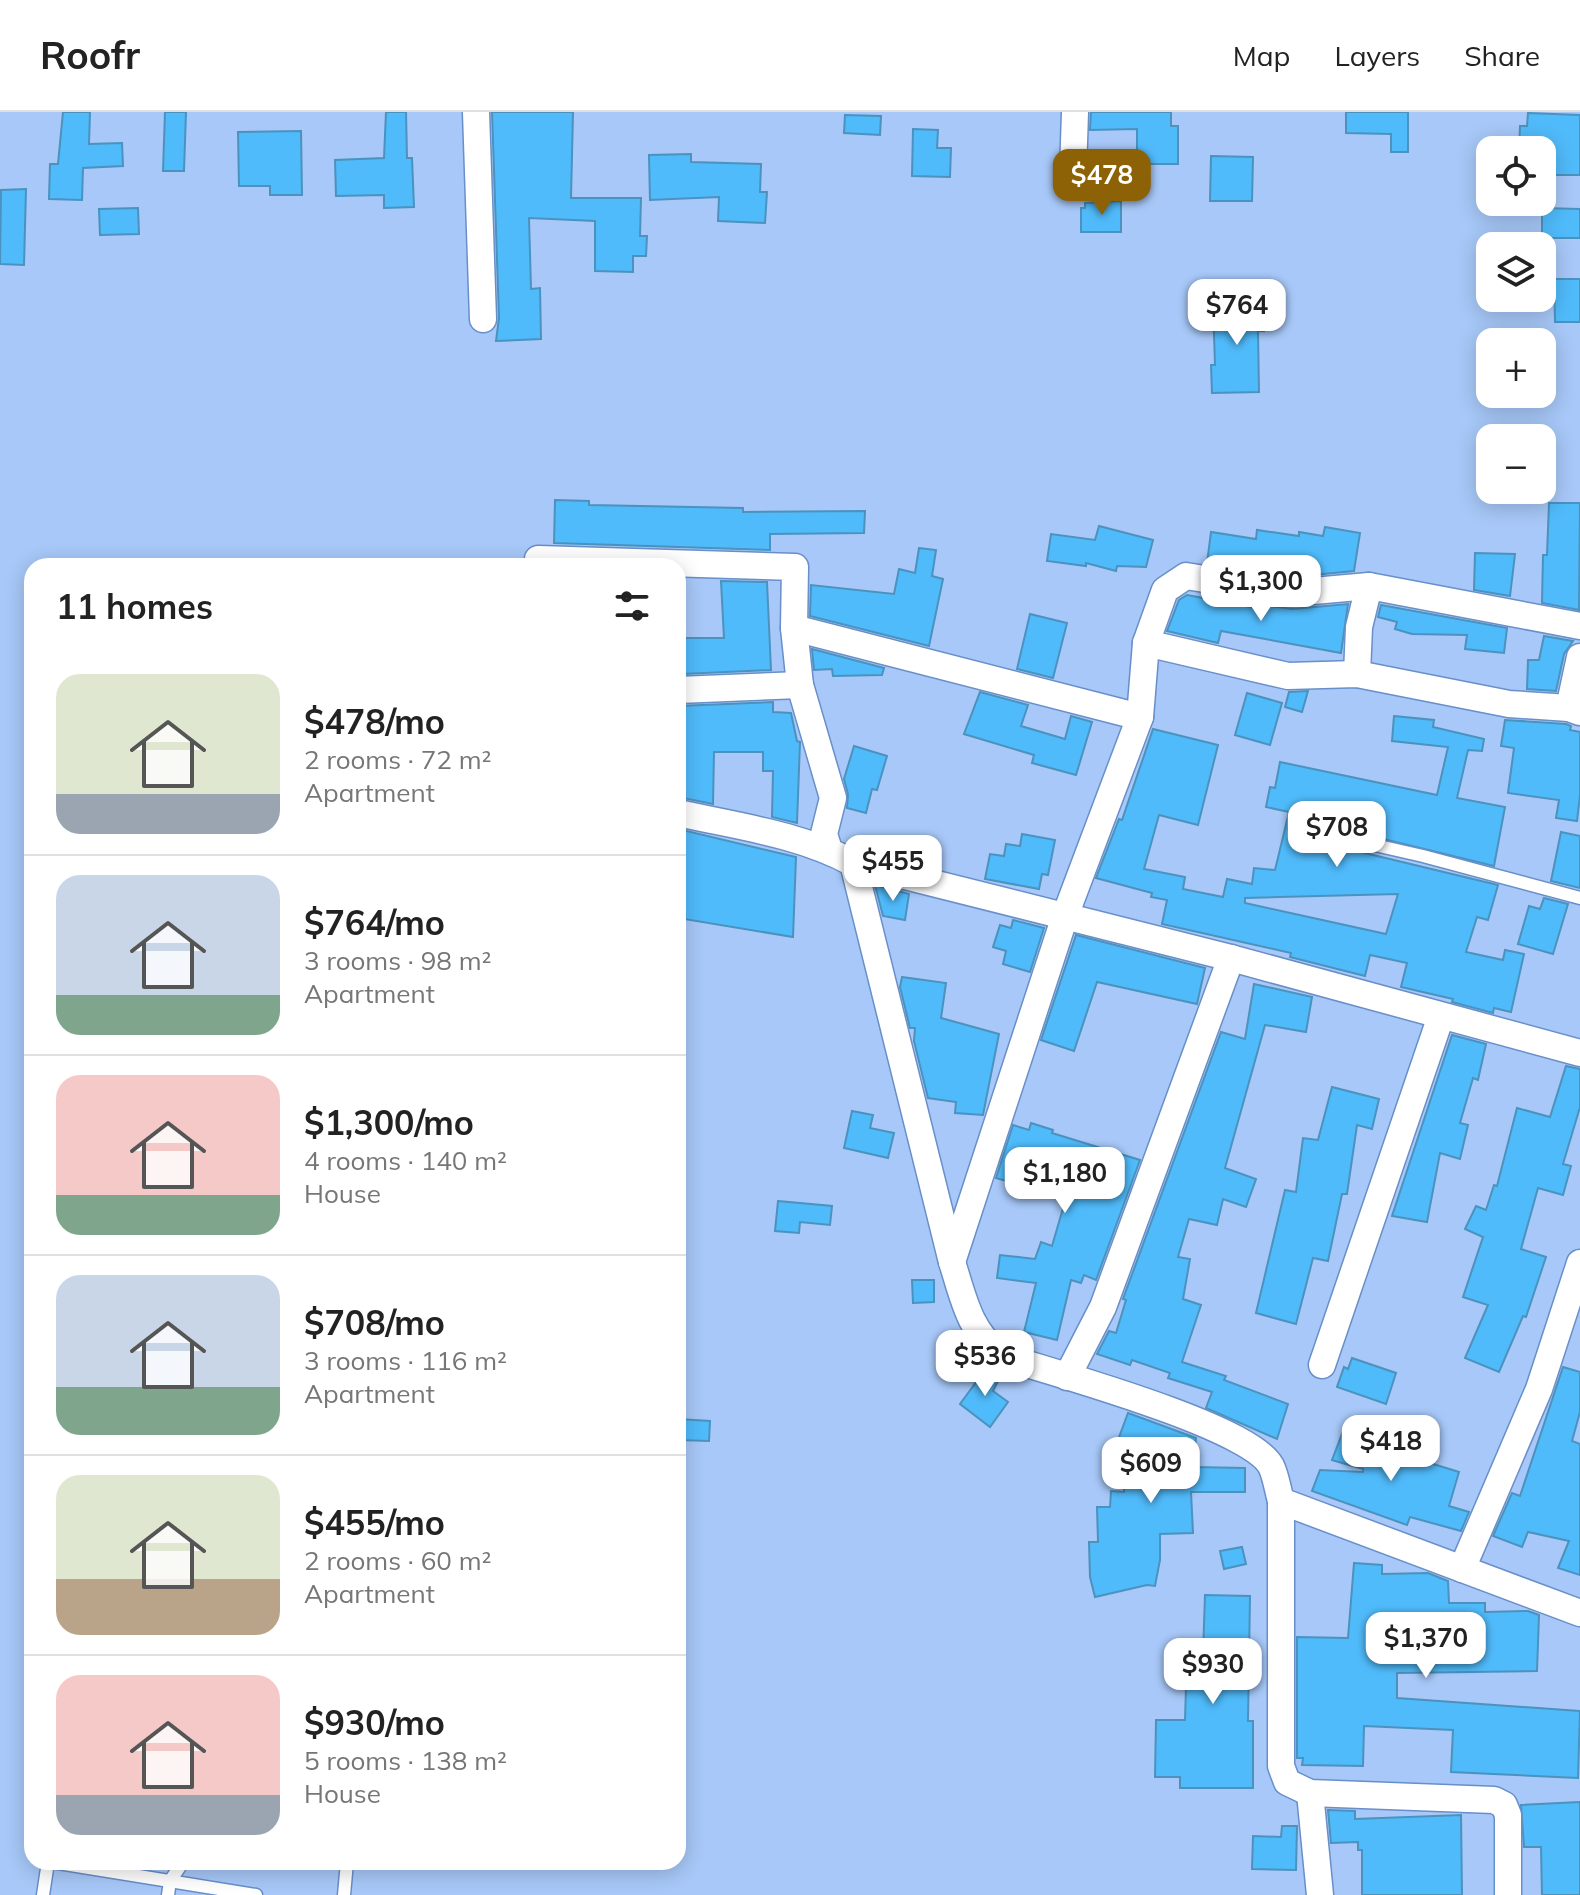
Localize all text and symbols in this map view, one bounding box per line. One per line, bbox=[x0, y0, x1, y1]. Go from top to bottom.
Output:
text: Roofr bbox=[40, 31, 140, 79]
text: Map bbox=[1233, 38, 1290, 73]
text: Layers bbox=[1334, 38, 1420, 73]
text: Share bbox=[1464, 38, 1540, 73]
map controls bbox=[1476, 136, 1556, 504]
button: locate bbox=[1476, 136, 1556, 216]
pin: $478 bbox=[1055, 149, 1149, 217]
text: $478 bbox=[1071, 158, 1133, 191]
button: layers bbox=[1476, 232, 1556, 312]
pin: $764 bbox=[1190, 279, 1284, 347]
text: $764 bbox=[1206, 288, 1268, 321]
button: + bbox=[1476, 328, 1556, 408]
button: − bbox=[1476, 424, 1556, 504]
pin: $1,300 bbox=[1196, 555, 1326, 623]
text: $1,300 bbox=[1219, 564, 1303, 597]
icon: filters bbox=[610, 584, 654, 628]
text: 11 homes bbox=[56, 585, 213, 628]
text: $478/mo bbox=[304, 700, 445, 743]
icon: home bbox=[120, 706, 216, 802]
text: 2 rooms · 72 m² bbox=[304, 743, 491, 776]
text: Apartment bbox=[304, 776, 435, 809]
pin: $708 bbox=[1290, 801, 1384, 869]
text: $708 bbox=[1306, 810, 1368, 843]
pin: $455 bbox=[846, 835, 940, 903]
text: $455 bbox=[862, 844, 924, 877]
text: $764/mo bbox=[304, 901, 445, 944]
icon: home bbox=[120, 907, 216, 1003]
text: 3 rooms · 98 m² bbox=[304, 944, 491, 977]
text: Apartment bbox=[304, 977, 435, 1010]
text: $1,300/mo bbox=[304, 1101, 474, 1144]
icon: home bbox=[120, 1107, 216, 1203]
text: 4 rooms · 140 m² bbox=[304, 1144, 507, 1177]
pin: $1,180 bbox=[1000, 1147, 1130, 1215]
text: $1,180 bbox=[1023, 1156, 1107, 1189]
text: House bbox=[304, 1177, 381, 1210]
text: $708/mo bbox=[304, 1301, 445, 1344]
icon: home bbox=[120, 1307, 216, 1403]
pin: $536 bbox=[938, 1330, 1032, 1398]
text: $536 bbox=[954, 1339, 1016, 1372]
text: 3 rooms · 116 m² bbox=[304, 1344, 507, 1377]
text: Apartment bbox=[304, 1377, 435, 1410]
pin: $418 bbox=[1344, 1415, 1438, 1483]
text: $418 bbox=[1360, 1424, 1422, 1457]
pin: $609 bbox=[1104, 1437, 1198, 1505]
text: $609 bbox=[1120, 1446, 1182, 1479]
text: $455/mo bbox=[304, 1501, 445, 1544]
icon: home bbox=[120, 1507, 216, 1603]
text: 2 rooms · 60 m² bbox=[304, 1544, 491, 1577]
text: Apartment bbox=[304, 1577, 435, 1610]
pin: $1,370 bbox=[1361, 1612, 1491, 1680]
text: $1,370 bbox=[1384, 1621, 1468, 1654]
pin: $930 bbox=[1166, 1638, 1260, 1706]
text: $930 bbox=[1182, 1647, 1244, 1680]
text: $930/mo bbox=[304, 1701, 445, 1744]
icon: home bbox=[120, 1707, 216, 1803]
text: 5 rooms · 138 m² bbox=[304, 1744, 507, 1777]
text: House bbox=[304, 1777, 381, 1810]

